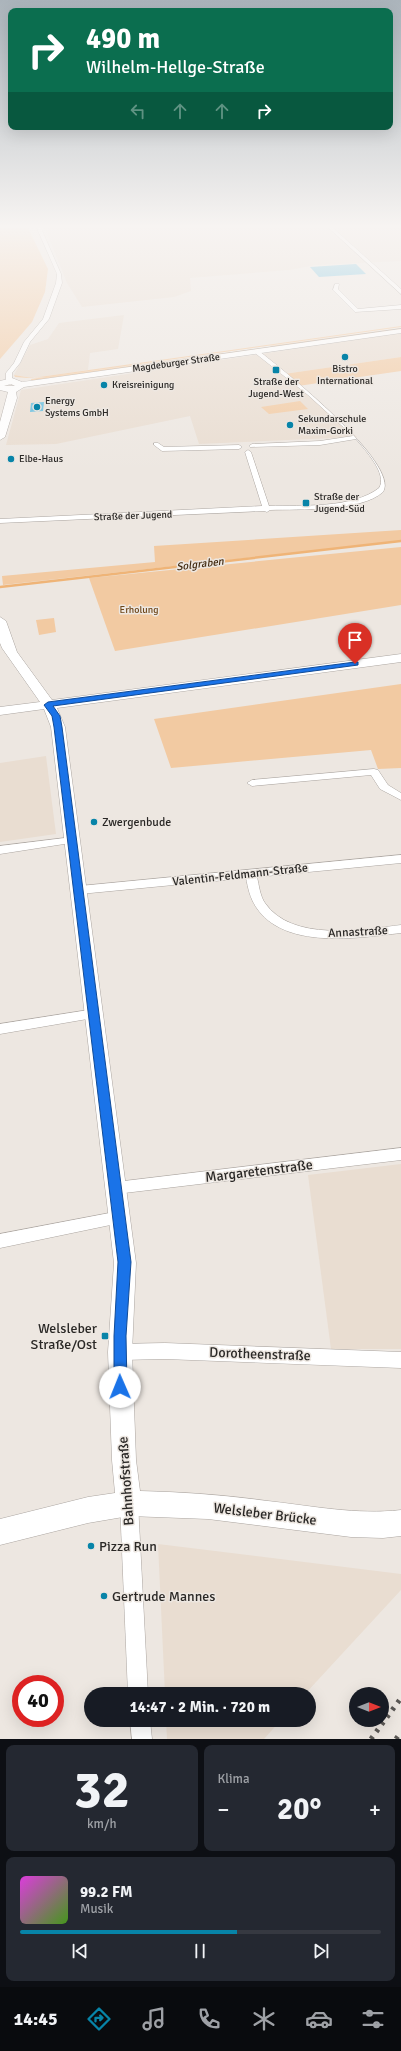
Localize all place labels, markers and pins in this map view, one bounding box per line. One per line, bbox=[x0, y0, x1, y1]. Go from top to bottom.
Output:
marker: Bistro International bbox=[340, 352, 350, 362]
place label: Bistro International bbox=[317, 363, 373, 387]
marker: Straße der Jugend-West bbox=[271, 365, 281, 375]
place label: Straße der Jugend-West bbox=[248, 376, 304, 400]
place label: Kreisreinigung bbox=[112, 379, 174, 391]
marker: Kreisreinigung bbox=[99, 380, 109, 390]
place label: Energy Systems GmbH bbox=[45, 395, 109, 419]
marker: Energy Systems GmbH bbox=[32, 402, 42, 412]
place label: Sekundarschule Maxim-Gorki bbox=[298, 413, 366, 437]
marker: Sekundarschule Maxim-Gorki bbox=[285, 420, 295, 430]
place label: Elbe-Haus bbox=[19, 453, 64, 465]
marker: Elbe-Haus bbox=[6, 454, 16, 464]
place label: Straße der Jugend-Süd bbox=[314, 491, 365, 515]
marker: Straße der Jugend-Süd bbox=[301, 498, 311, 508]
pin bbox=[338, 623, 372, 664]
place label: Zwergenbude bbox=[102, 815, 171, 830]
marker: Zwergenbude bbox=[89, 817, 99, 827]
place label: Welsleber Straße/Ost bbox=[31, 1320, 98, 1353]
marker: Welsleber Straße/Ost bbox=[100, 1331, 110, 1341]
place label: Pizza Run bbox=[99, 1538, 157, 1555]
marker: Pizza Run bbox=[86, 1541, 96, 1551]
place label: Gertrude Mannes bbox=[112, 1588, 215, 1605]
marker: Gertrude Mannes bbox=[99, 1591, 109, 1601]

